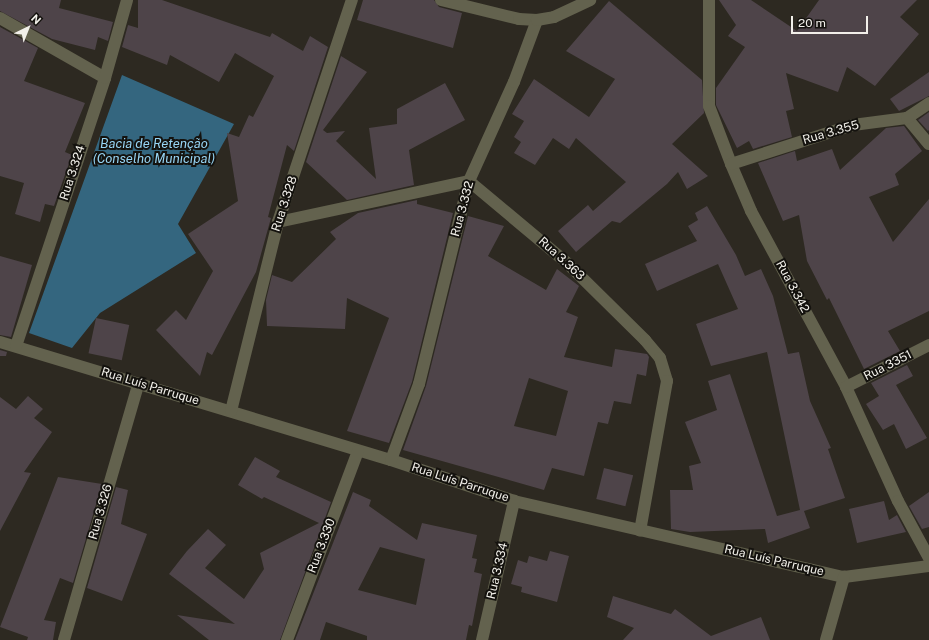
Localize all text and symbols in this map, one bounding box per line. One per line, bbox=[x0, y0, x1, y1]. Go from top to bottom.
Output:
north arrow bbox=[8, 8, 48, 48]
scale bar bbox=[793, 8, 870, 34]
text: N bbox=[29, 12, 43, 27]
text: 20 m bbox=[798, 16, 826, 30]
street label: Rua 3.355 bbox=[801, 118, 861, 148]
water label: Bacia de Retenção (Conselho Municipal) bbox=[93, 137, 215, 168]
street label: Rua 3.324 bbox=[57, 144, 89, 202]
street label: Rua 3.328 bbox=[269, 175, 301, 233]
street label: Rua 3.332 bbox=[449, 180, 477, 238]
street label: Rua 3.363 bbox=[535, 235, 587, 283]
street label: Rua 3.342 bbox=[772, 258, 812, 316]
street label: Rua 3351 bbox=[861, 348, 915, 384]
street label: Rua Luís Parruque bbox=[99, 365, 201, 409]
street label: Rua Luís Parruque bbox=[409, 460, 511, 506]
street label: Rua 3.326 bbox=[86, 483, 116, 541]
street label: Rua 3.330 bbox=[305, 517, 339, 575]
street label: Rua 3.334 bbox=[485, 541, 511, 601]
street label: Rua Luís Parruque bbox=[723, 543, 825, 579]

